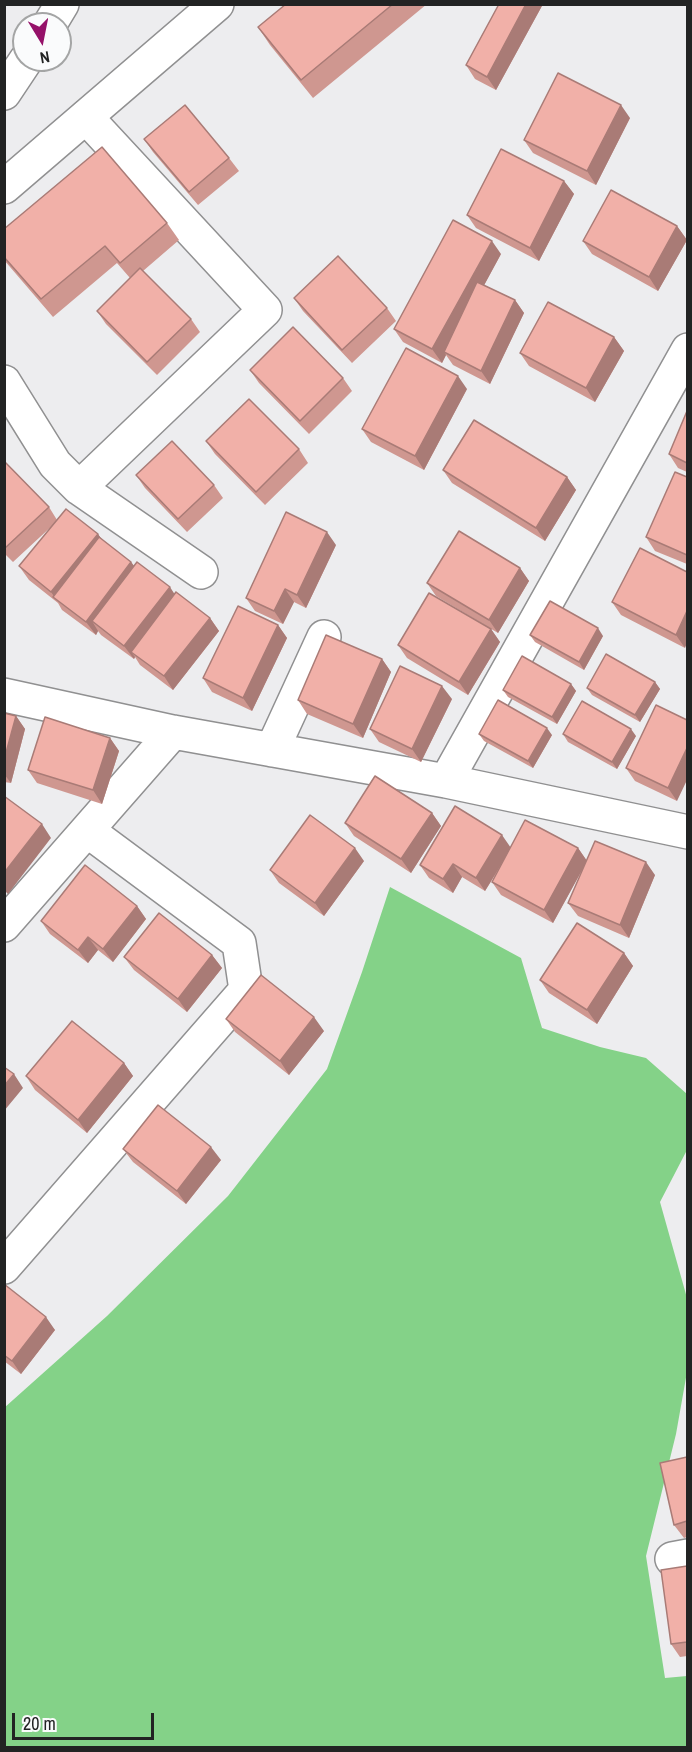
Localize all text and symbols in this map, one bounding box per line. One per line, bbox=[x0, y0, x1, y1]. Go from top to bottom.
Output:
north arrow bbox=[12, 12, 72, 72]
text: N bbox=[38, 46, 51, 69]
scale bar bbox=[15, 1701, 158, 1739]
text: 20 m bbox=[23, 1711, 56, 1736]

